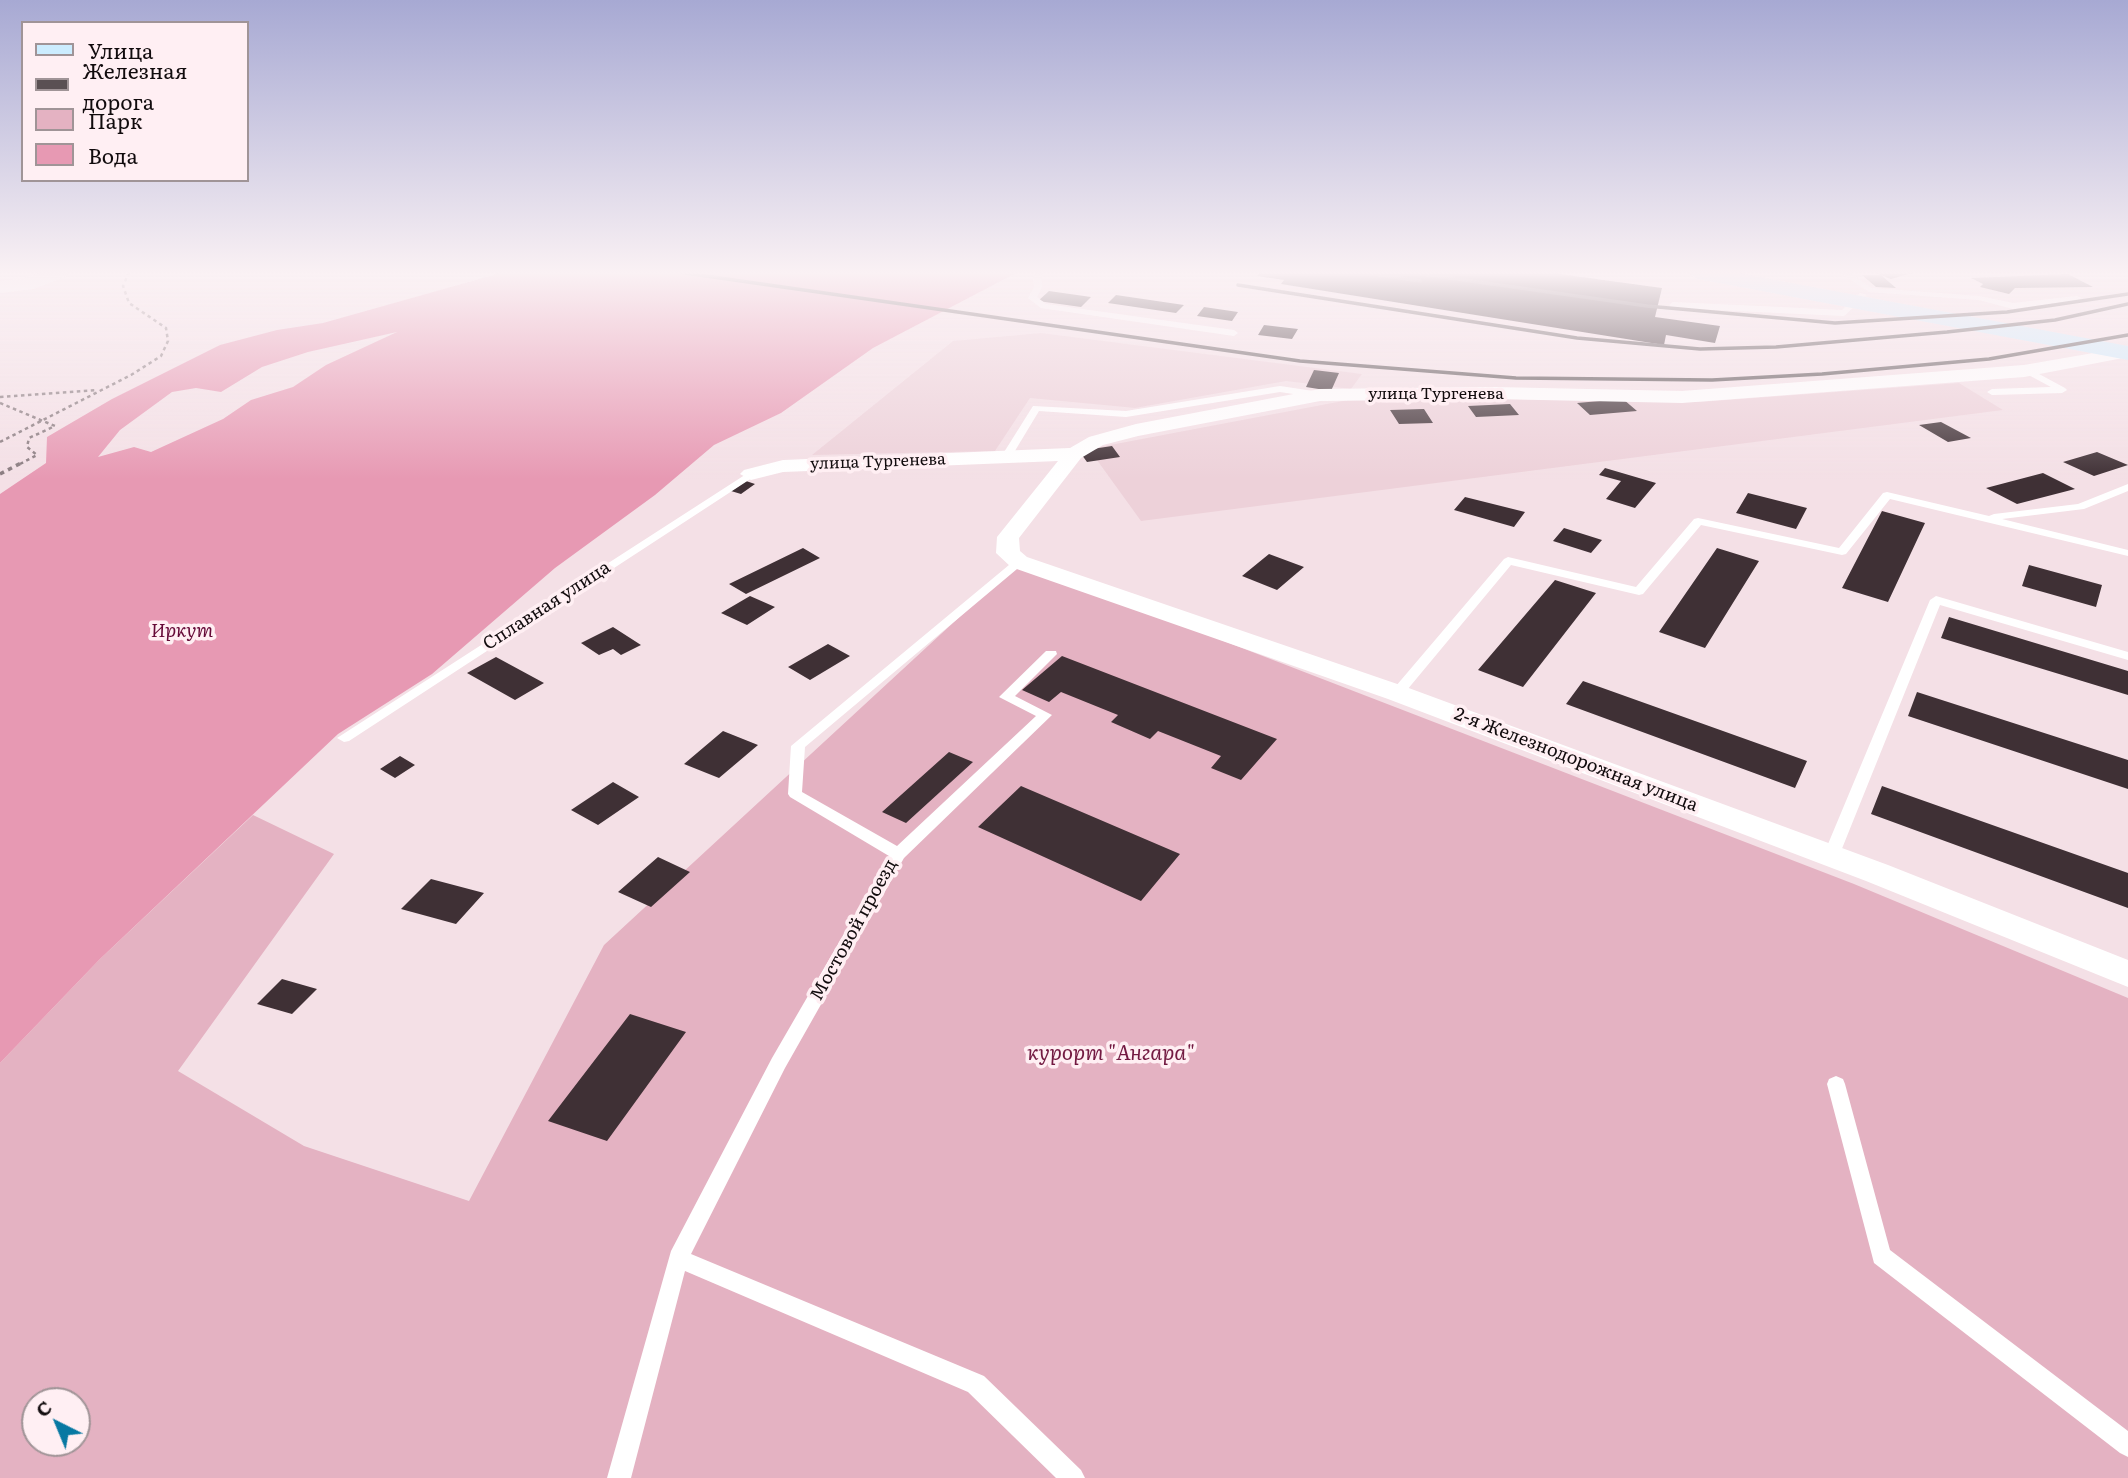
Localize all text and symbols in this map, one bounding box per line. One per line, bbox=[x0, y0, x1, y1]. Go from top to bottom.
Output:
legend bbox=[21, 21, 248, 182]
text: Улица bbox=[88, 34, 153, 65]
text: Железная дорога bbox=[83, 54, 187, 116]
text: Парк bbox=[88, 104, 142, 135]
text: Вода bbox=[88, 139, 138, 170]
street label: улица Тургенева bbox=[1368, 384, 1504, 404]
street label: улица Тургенева bbox=[810, 450, 946, 474]
street label: Сплавная улица bbox=[479, 557, 615, 655]
water label: Иркут bbox=[151, 620, 213, 642]
street label: 2-я Железнодорожная улица bbox=[1451, 703, 1701, 817]
street label: Мостовой проезд bbox=[806, 856, 902, 1004]
park label: курорт "Ангара" bbox=[1027, 1041, 1195, 1067]
north arrow bbox=[21, 1387, 91, 1457]
text: С bbox=[29, 1393, 58, 1423]

